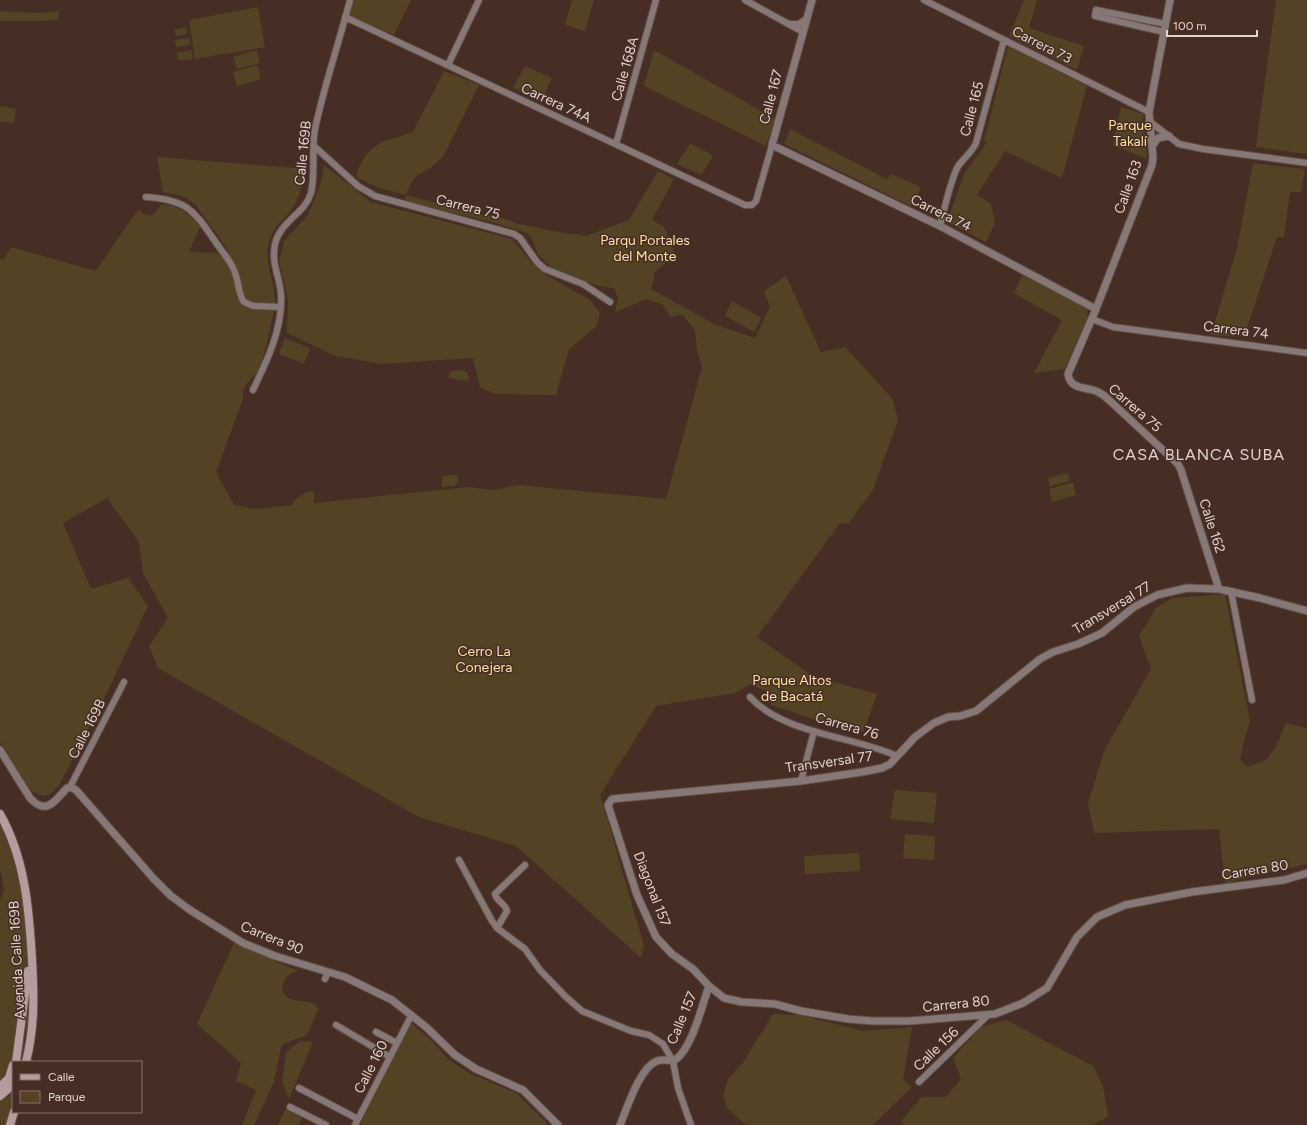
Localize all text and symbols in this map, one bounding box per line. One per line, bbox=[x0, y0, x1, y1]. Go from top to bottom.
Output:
scale bar bbox=[1167, 12, 1257, 38]
text: 100 m bbox=[1173, 19, 1207, 33]
street label: Carrera 73 bbox=[1009, 23, 1075, 67]
street label: Calle 168A bbox=[608, 34, 642, 103]
street label: Calle 167 bbox=[756, 67, 787, 126]
street label: Carrera 74A bbox=[518, 79, 594, 127]
street label: Calle 165 bbox=[957, 80, 987, 138]
park label: Parque Takalí bbox=[1108, 117, 1152, 150]
street label: Calle 169B bbox=[291, 120, 315, 186]
street label: Calle 163 bbox=[1110, 158, 1146, 216]
street label: Carrera 75 bbox=[434, 191, 502, 223]
street label: Carrera 74 bbox=[908, 191, 975, 235]
park label: Parqu Portales del Monte bbox=[600, 232, 690, 265]
street label: Carrera 74 bbox=[1202, 318, 1270, 342]
street label: Carrera 75 bbox=[1105, 380, 1165, 436]
district label: CASA BLANCA SUBA bbox=[1113, 445, 1285, 464]
street label: Calle 162 bbox=[1195, 497, 1229, 555]
street label: Transversal 77 bbox=[1070, 578, 1155, 638]
park label: Cerro La Conejera bbox=[456, 643, 512, 676]
park label: Parque Altos de Bacatá bbox=[752, 672, 832, 705]
street label: Calle 169B bbox=[65, 696, 109, 762]
street label: Carrera 76 bbox=[813, 709, 881, 743]
street label: Transversal 77 bbox=[784, 747, 874, 777]
street label: Diagonal 157 bbox=[630, 849, 674, 929]
street label: Carrera 80 bbox=[1220, 856, 1290, 884]
street label: Avenida Calle 169B bbox=[5, 900, 29, 1020]
street label: Carrera 90 bbox=[238, 918, 306, 958]
street label: Calle 157 bbox=[663, 989, 701, 1047]
street label: Carrera 80 bbox=[922, 992, 990, 1016]
street label: Calle 156 bbox=[910, 1023, 962, 1075]
street label: Calle 160 bbox=[350, 1038, 392, 1096]
legend bbox=[12, 1061, 142, 1113]
text: Calle bbox=[48, 1070, 75, 1084]
text: Parque bbox=[48, 1090, 86, 1104]

